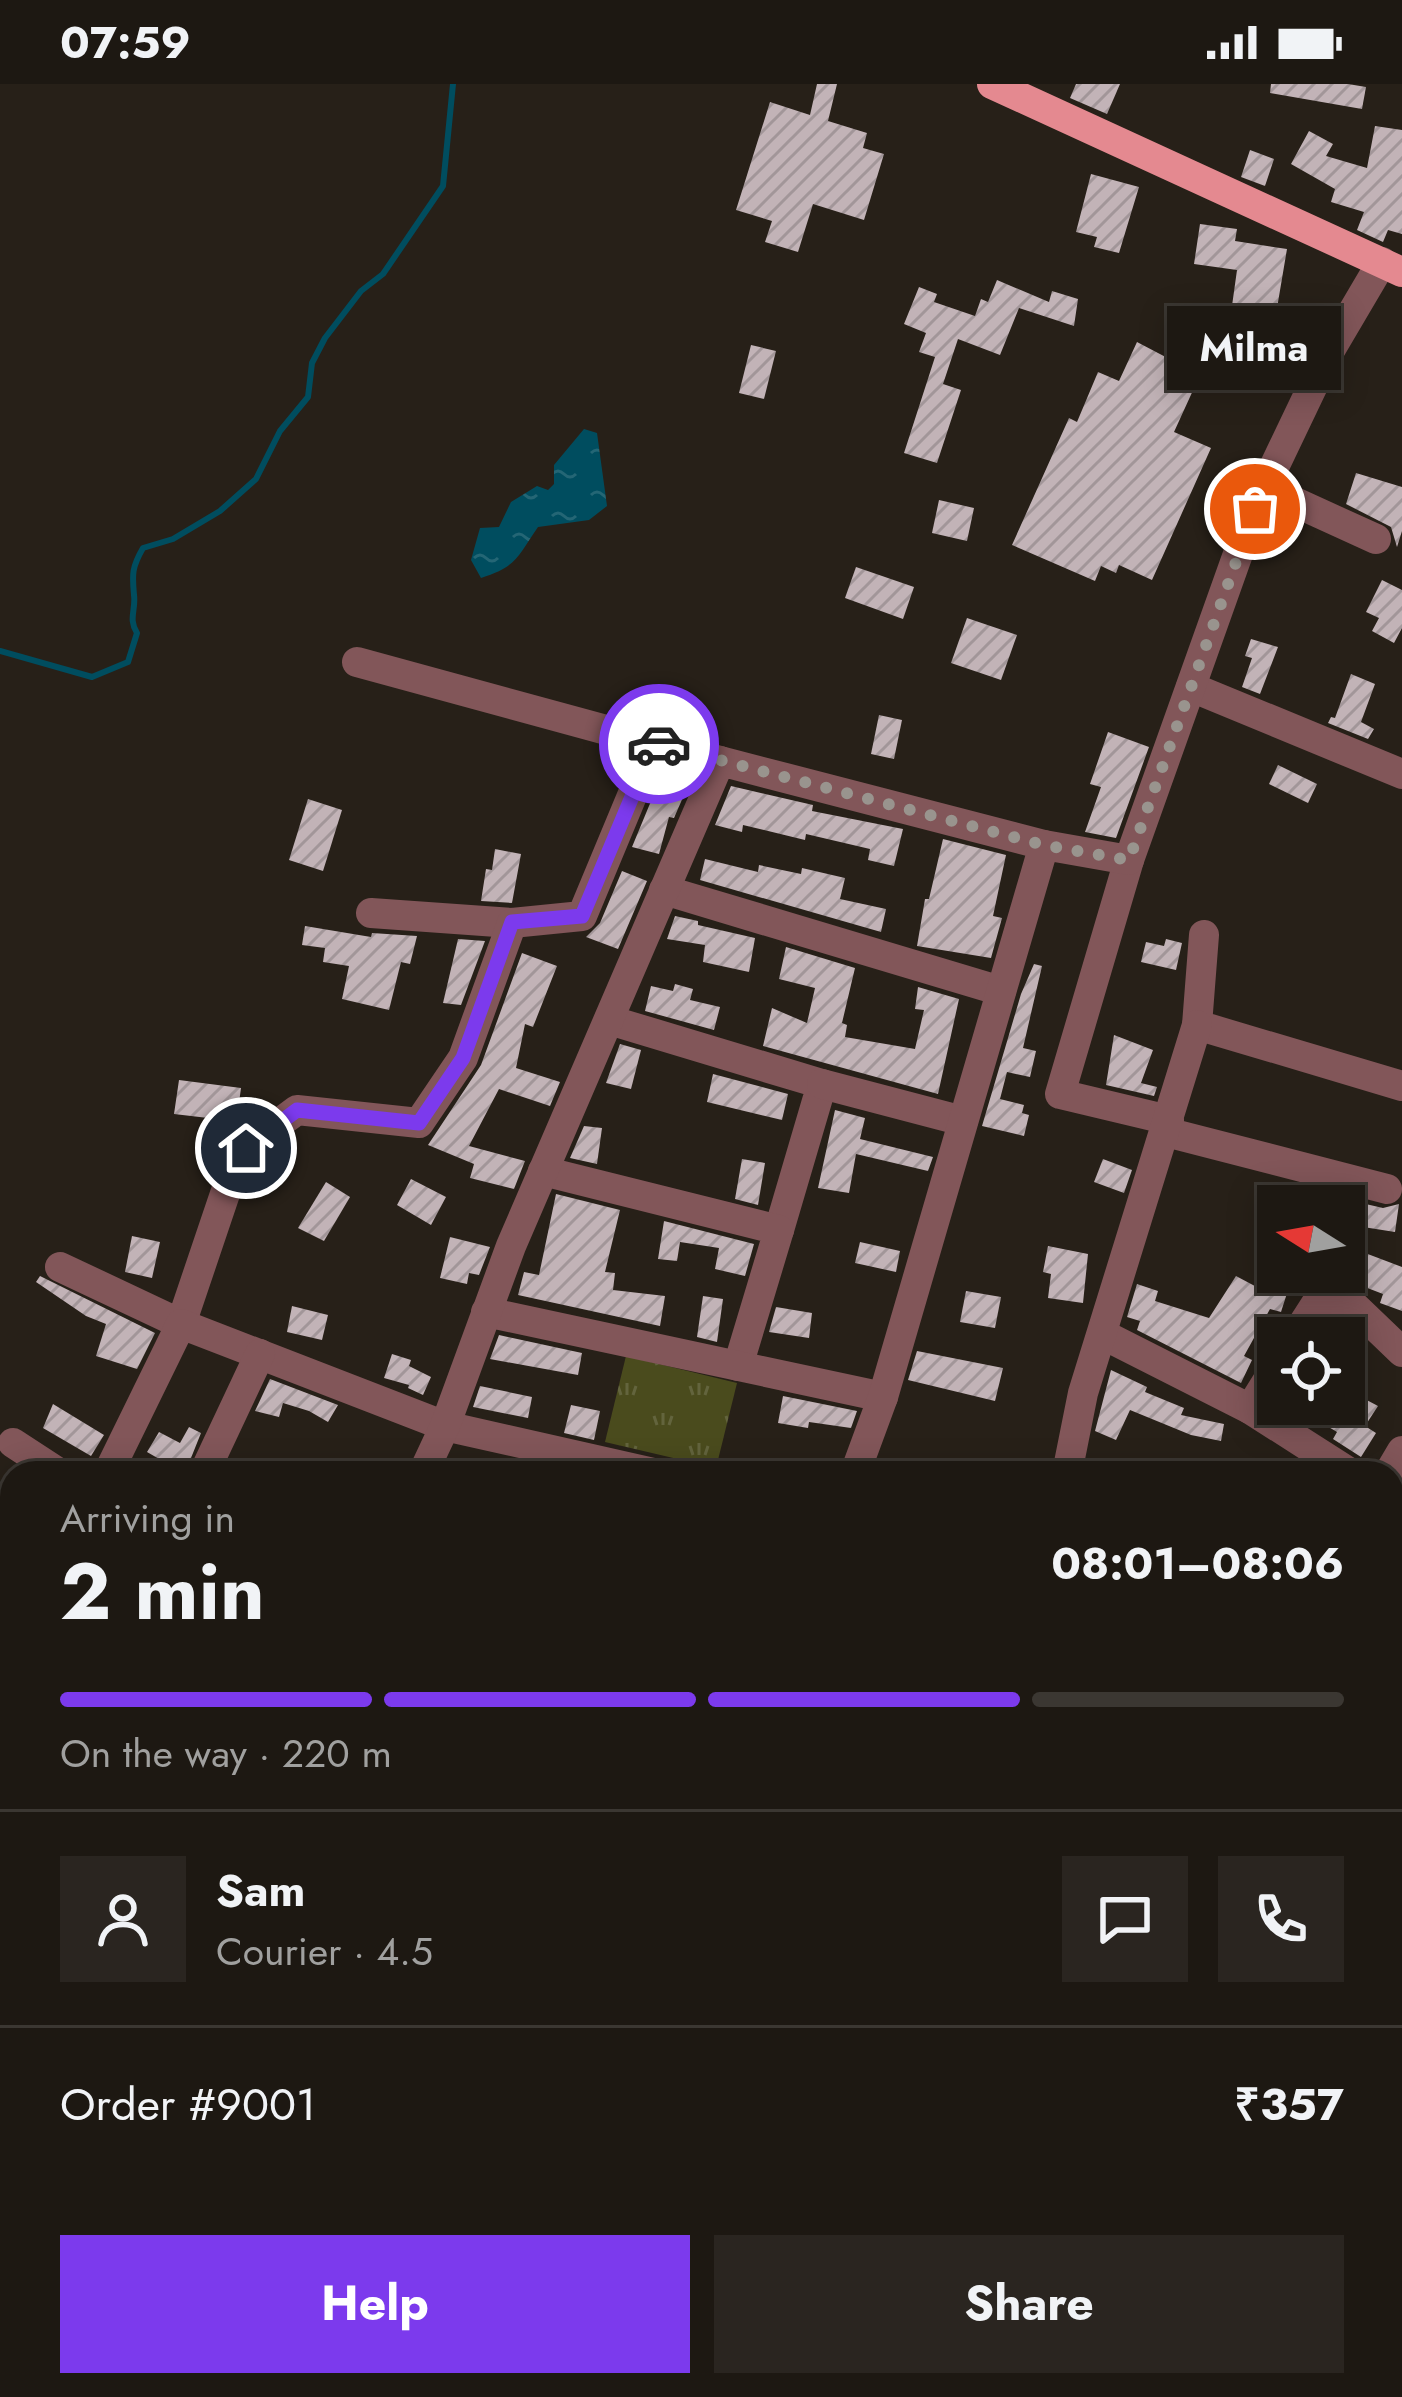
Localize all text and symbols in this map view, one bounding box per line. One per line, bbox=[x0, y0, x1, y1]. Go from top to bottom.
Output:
text: 07:59 bbox=[60, 10, 191, 75]
callout: Milma bbox=[1168, 305, 1342, 389]
text: Milma bbox=[1199, 319, 1309, 376]
pin bbox=[1204, 458, 1306, 560]
icon: bag bbox=[1222, 476, 1288, 542]
courier bbox=[599, 684, 719, 804]
icon: car bbox=[626, 711, 692, 777]
pin bbox=[195, 1097, 297, 1199]
icon: home bbox=[213, 1115, 279, 1181]
north arrow bbox=[1257, 1185, 1365, 1293]
map controls bbox=[1257, 1185, 1365, 1425]
button: locate bbox=[1257, 1317, 1365, 1425]
text: Arriving in bbox=[60, 1490, 235, 1547]
text: 08:01–08:06 bbox=[1051, 1531, 1344, 1596]
text: 2 min bbox=[60, 1536, 265, 1648]
text: On the way · 220 m bbox=[60, 1725, 392, 1782]
button: person bbox=[60, 1856, 186, 1982]
button: chat bbox=[1062, 1856, 1188, 1982]
button: phone bbox=[1218, 1856, 1344, 1982]
text: Sam bbox=[216, 1858, 305, 1923]
text: Courier · 4.5 bbox=[216, 1923, 433, 1980]
text: Order #9001 bbox=[60, 2072, 316, 2137]
text: ₹357 bbox=[1234, 2072, 1344, 2137]
button: Help bbox=[60, 2235, 690, 2373]
button: Share bbox=[714, 2235, 1344, 2373]

